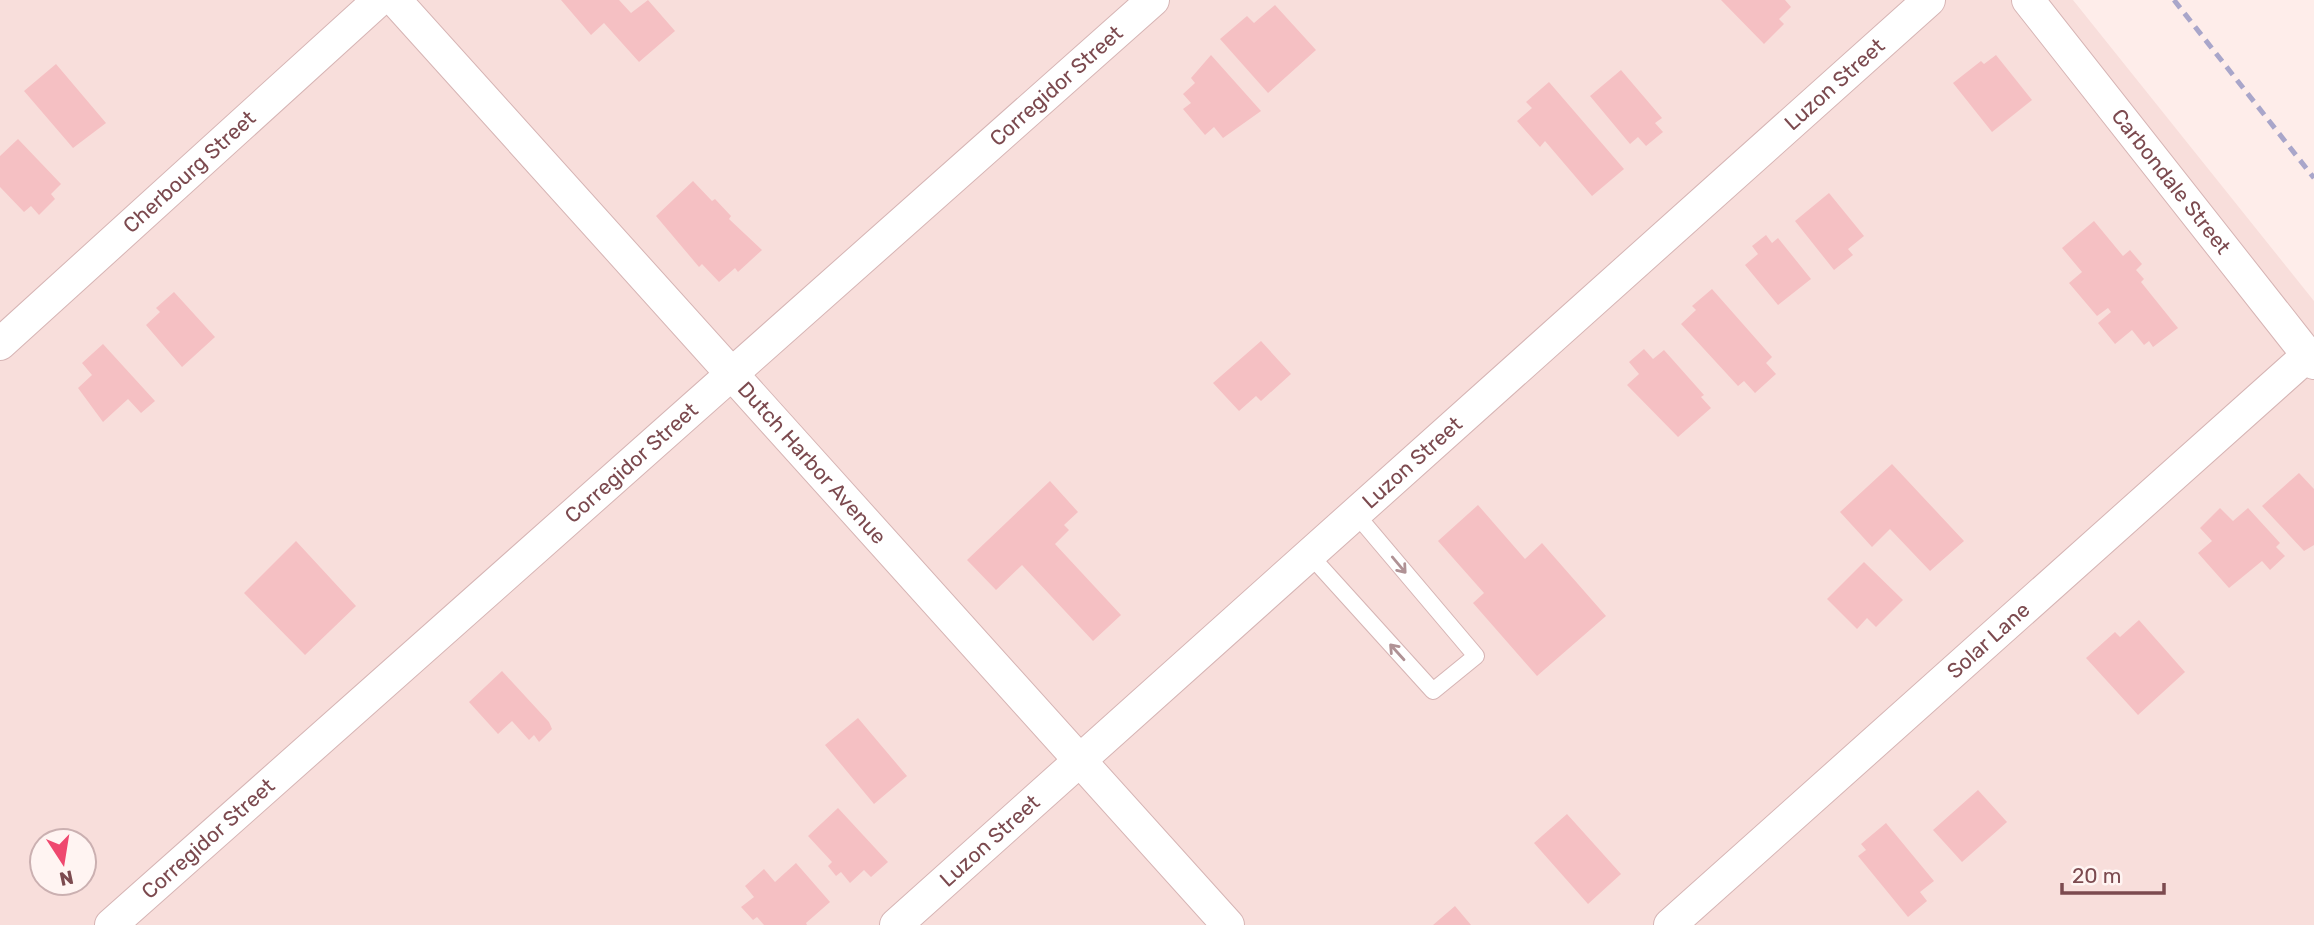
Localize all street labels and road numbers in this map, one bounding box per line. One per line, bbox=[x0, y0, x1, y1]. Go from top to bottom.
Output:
street label: Corregidor Street bbox=[984, 20, 1128, 151]
street label: Luzon Street bbox=[1779, 33, 1889, 135]
street label: Carbondale Street bbox=[2107, 104, 2236, 259]
street label: Cherbourg Street bbox=[118, 105, 261, 238]
street label: Dutch Harbor Avenue bbox=[733, 376, 892, 549]
street label: Corregidor Street bbox=[560, 397, 703, 528]
street label: Luzon Street bbox=[1357, 411, 1467, 513]
street label: Solar Lane bbox=[1942, 597, 2035, 684]
street label: Corregidor Street bbox=[136, 773, 279, 904]
street label: Luzon Street bbox=[934, 789, 1045, 892]

